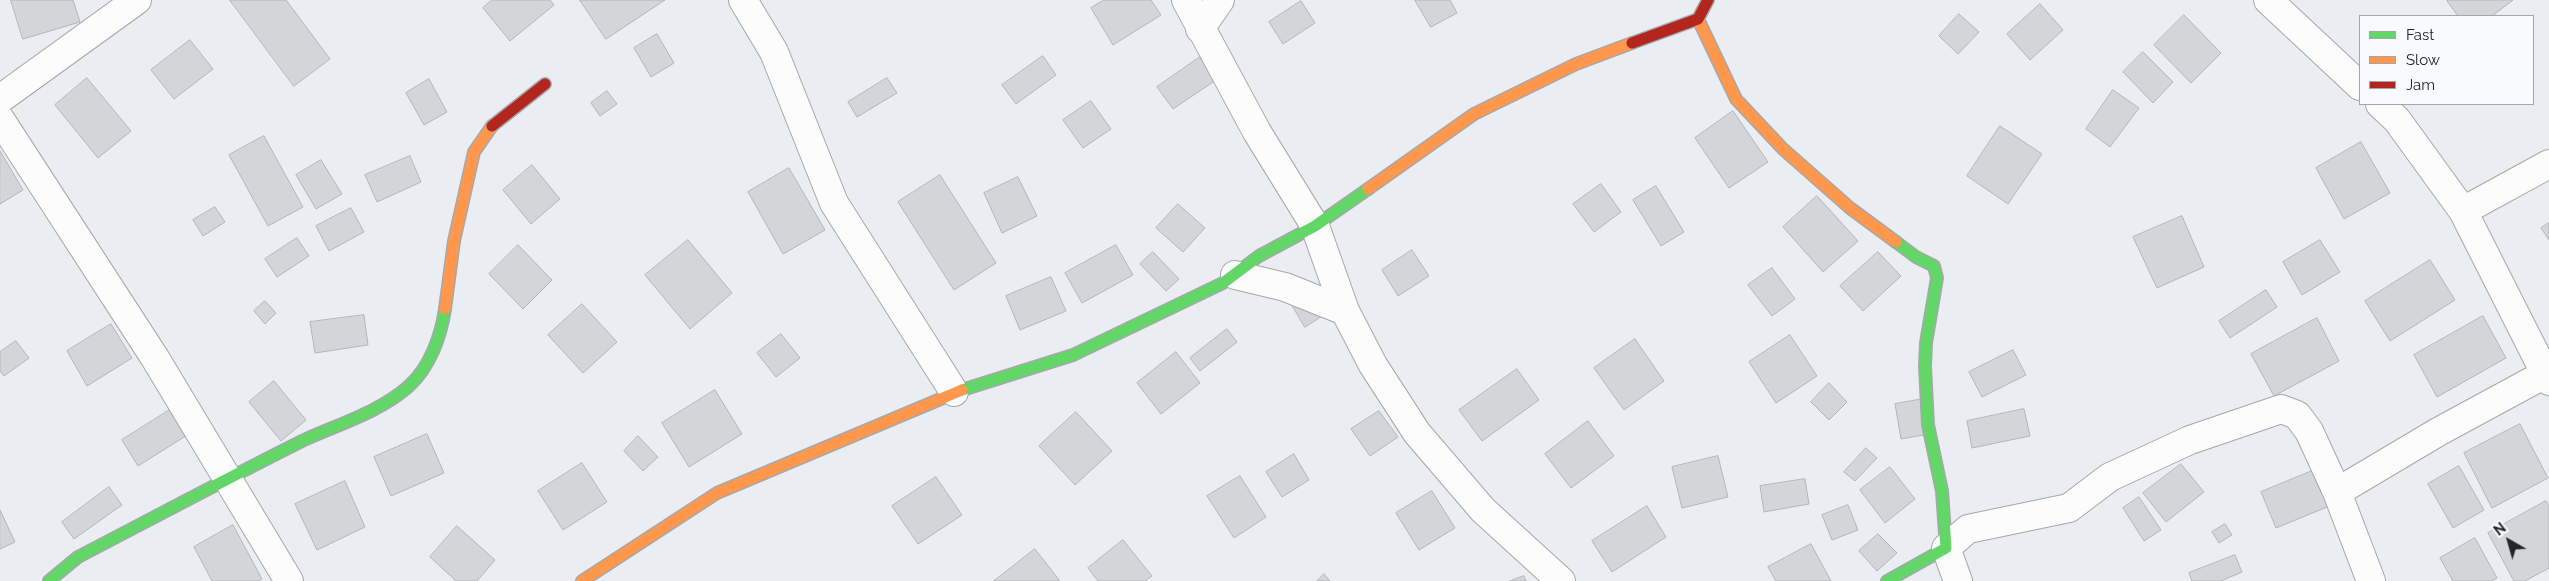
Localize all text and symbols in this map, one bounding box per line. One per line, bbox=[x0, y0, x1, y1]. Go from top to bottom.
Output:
legend bbox=[2359, 15, 2534, 105]
text: Fast bbox=[2406, 26, 2434, 44]
text: Slow bbox=[2406, 51, 2440, 69]
text: Jam bbox=[2406, 76, 2435, 94]
north arrow bbox=[2484, 516, 2534, 566]
text: N bbox=[2491, 520, 2509, 539]

